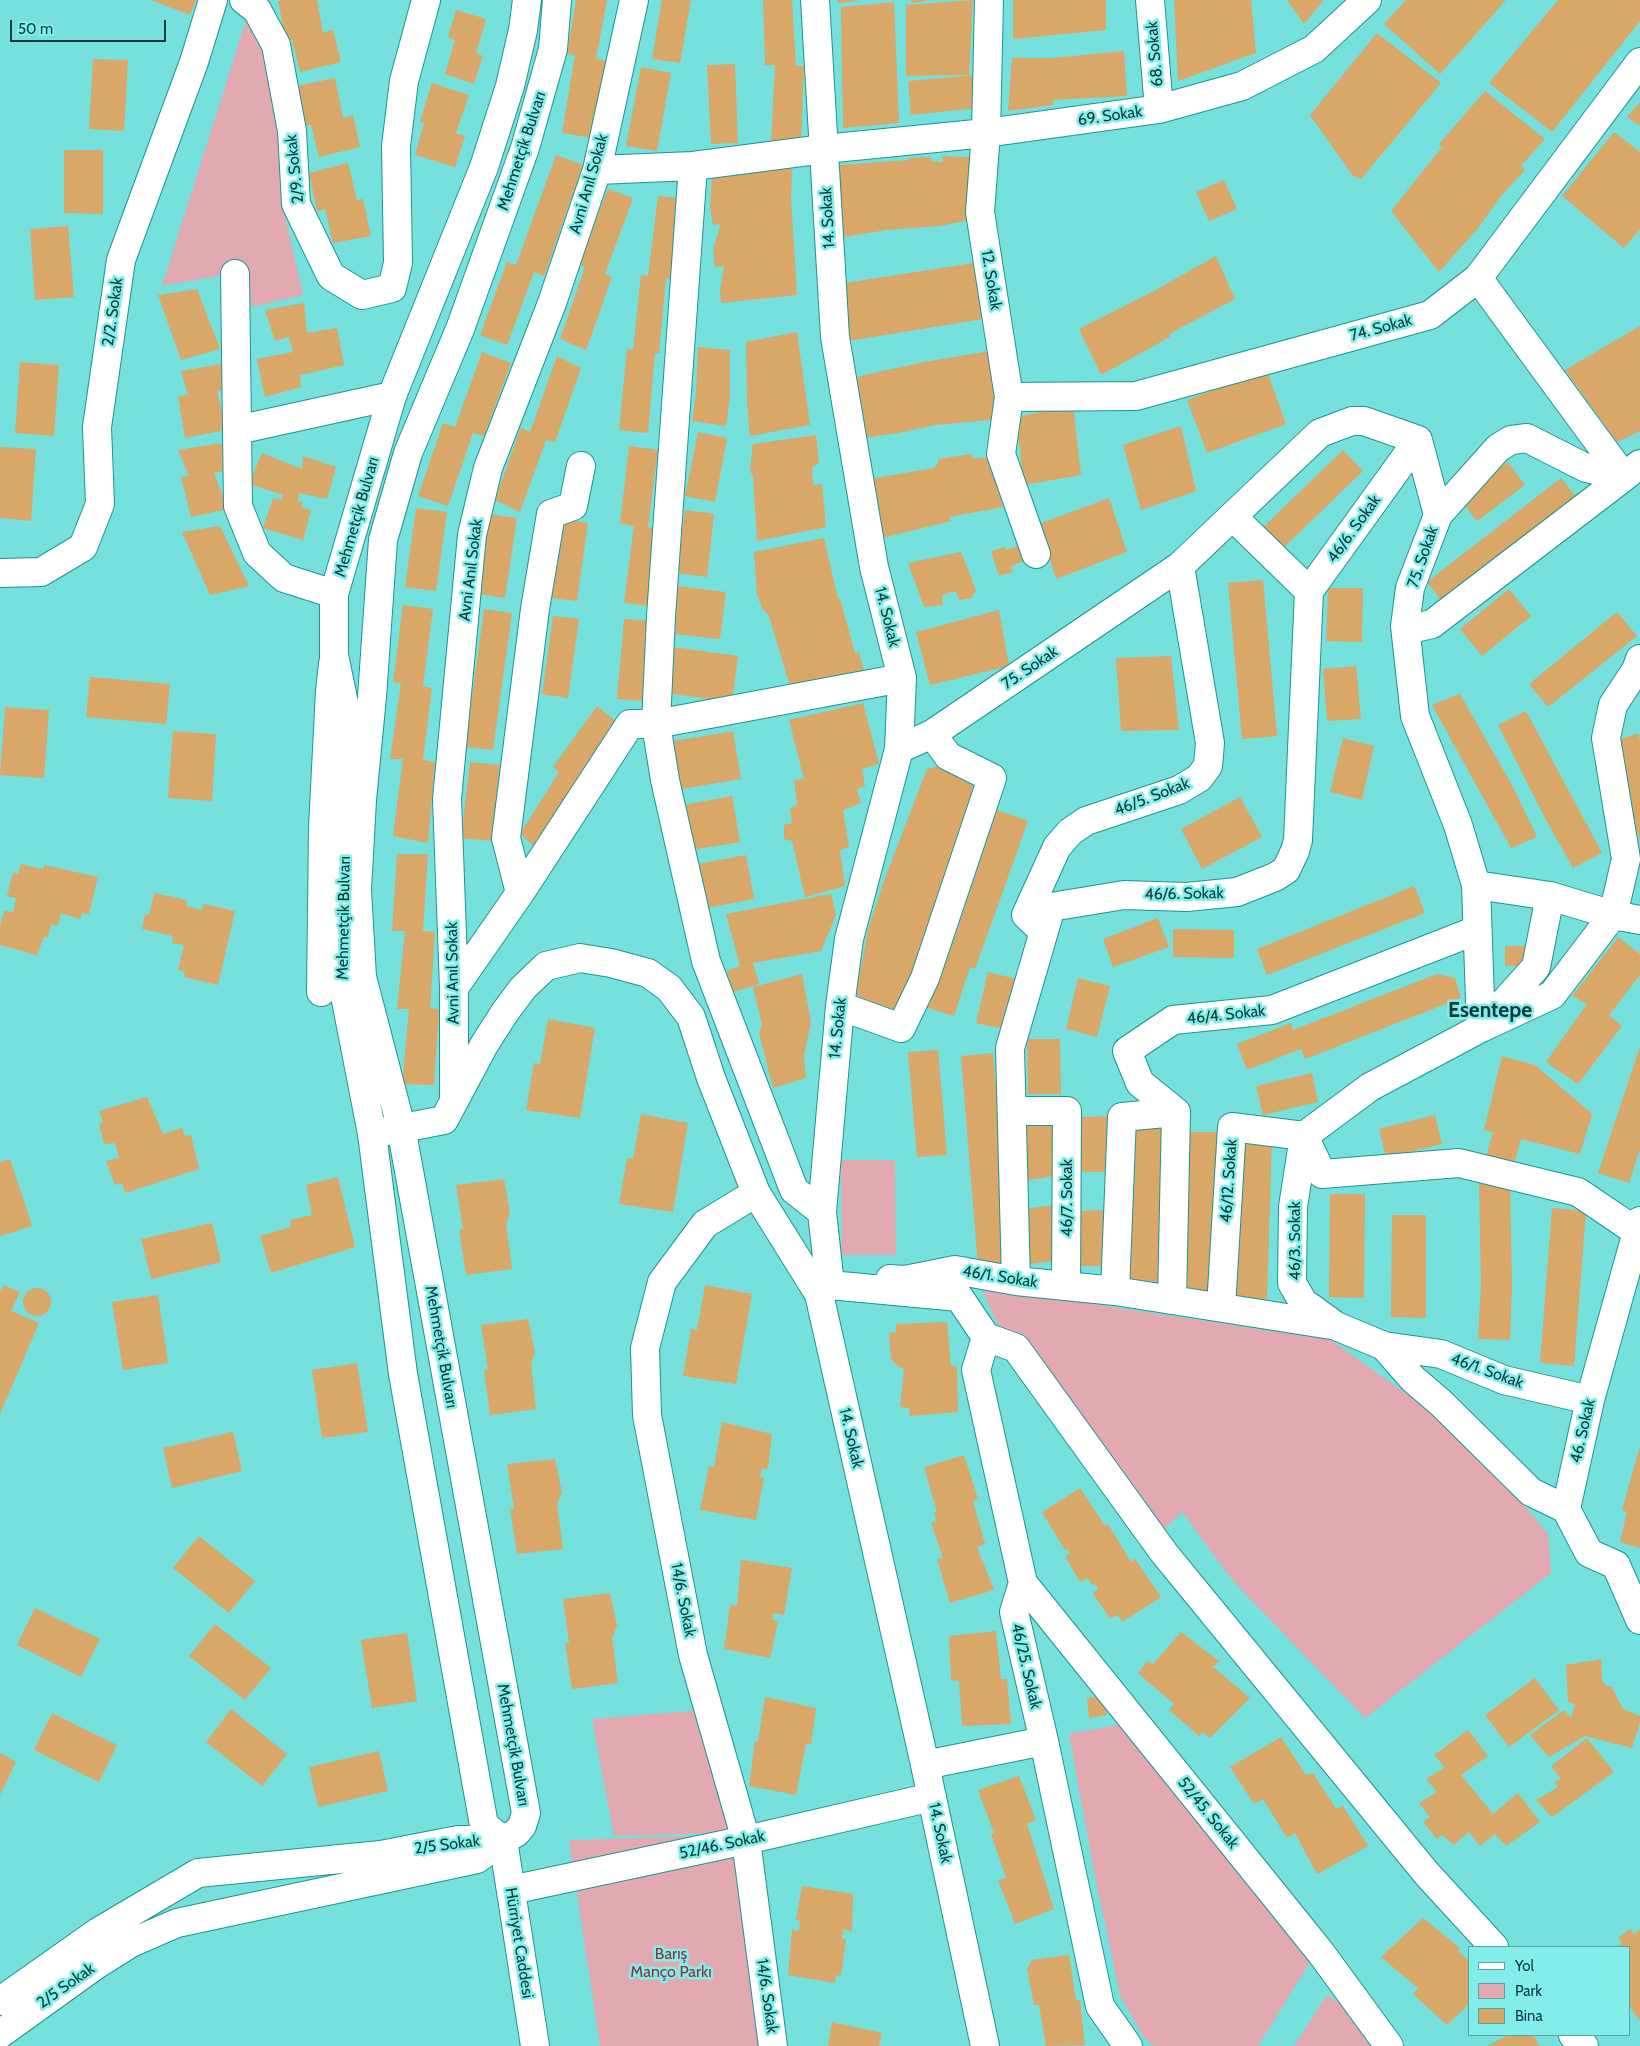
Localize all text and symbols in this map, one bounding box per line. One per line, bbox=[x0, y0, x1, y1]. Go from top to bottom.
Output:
scale bar bbox=[12, 10, 169, 42]
text: 50 m bbox=[18, 20, 53, 38]
street label: 68. Sokak bbox=[1143, 20, 1167, 88]
street label: Mehmetçik Bulvarı bbox=[494, 89, 550, 213]
street label: 69. Sokak bbox=[1077, 102, 1143, 130]
street label: Avni Anıl Sokak bbox=[566, 132, 612, 236]
street label: 2/9. Sokak bbox=[282, 134, 308, 204]
street label: 14. Sokak bbox=[817, 187, 839, 249]
street label: 12. Sokak bbox=[977, 249, 1005, 311]
street label: 2/2. Sokak bbox=[99, 277, 127, 347]
street label: 74. Sokak bbox=[1348, 311, 1414, 345]
street label: Mehmetçik Bulvarı bbox=[331, 455, 383, 579]
street label: 46/6. Sokak bbox=[1323, 491, 1385, 567]
street label: Avni Anıl Sokak bbox=[455, 518, 487, 622]
street label: 75. Sokak bbox=[1404, 524, 1442, 590]
street label: 14. Sokak bbox=[870, 585, 904, 649]
street label: 75. Sokak bbox=[998, 642, 1062, 694]
street label: 46/5. Sokak bbox=[1112, 774, 1192, 820]
street label: Mehmetçik Bulvarı bbox=[333, 856, 355, 980]
street label: 46/6. Sokak bbox=[1144, 884, 1224, 904]
street label: Avni Anıl Sokak bbox=[443, 921, 463, 1025]
street label: 14. Sokak bbox=[825, 997, 851, 1059]
district label: Esentepe bbox=[1448, 998, 1532, 1024]
street label: 46/4. Sokak bbox=[1186, 1001, 1266, 1029]
street label: 46/12. Sokak bbox=[1216, 1138, 1242, 1224]
street label: 46/7. Sokak bbox=[1057, 1159, 1077, 1237]
street label: 46/3. Sokak bbox=[1285, 1201, 1305, 1281]
street label: 46/1. Sokak bbox=[961, 1262, 1039, 1292]
street label: Mehmetçik Bulvarı bbox=[421, 1284, 461, 1410]
street label: 46/1. Sokak bbox=[1448, 1349, 1526, 1393]
street label: 46. Sokak bbox=[1566, 1397, 1600, 1465]
street label: 14. Sokak bbox=[835, 1406, 867, 1470]
street label: 14/6. Sokak bbox=[666, 1561, 700, 1639]
street label: 46/25. Sokak bbox=[1007, 1621, 1045, 1711]
street label: Mehmetçik Bulvarı bbox=[493, 1682, 533, 1808]
street label: 52/45. Sokak bbox=[1173, 1773, 1243, 1853]
street label: 14. Sokak bbox=[924, 1801, 956, 1865]
street label: 52/46. Sokak bbox=[677, 1827, 767, 1863]
street label: 2/5 Sokak bbox=[413, 1831, 481, 1859]
street label: Hürriyet Caddesi bbox=[501, 1886, 537, 2000]
park label: Barış Manço Parkı bbox=[630, 1944, 712, 1982]
legend bbox=[1468, 1946, 1630, 2036]
street label: 14/6. Sokak bbox=[752, 1957, 782, 2035]
text: Yol bbox=[1515, 1957, 1534, 1975]
street label: 2/5 Sokak bbox=[34, 1959, 98, 2013]
text: Park bbox=[1515, 1982, 1542, 2000]
text: Bina bbox=[1515, 2007, 1543, 2025]

